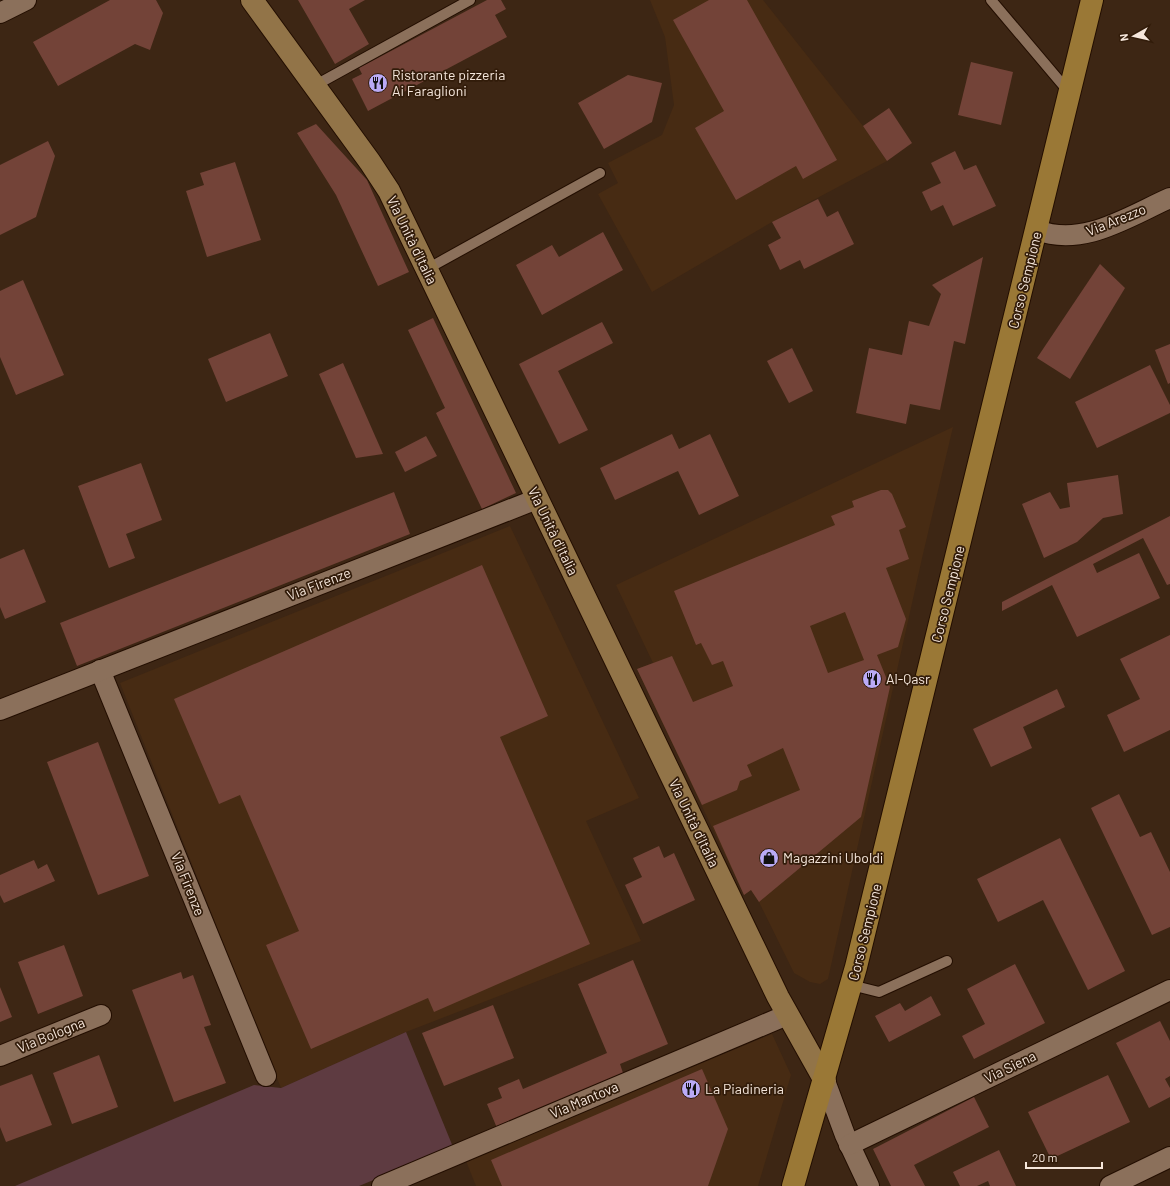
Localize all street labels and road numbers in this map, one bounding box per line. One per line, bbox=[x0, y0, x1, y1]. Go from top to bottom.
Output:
street label: Via Unità d'Italia bbox=[384, 193, 441, 287]
street label: Via Arezzo bbox=[1083, 200, 1148, 239]
street label: Corso Sempione bbox=[1004, 230, 1045, 330]
street label: Via Unità d'Italia bbox=[525, 484, 582, 578]
street label: Corso Sempione bbox=[927, 544, 968, 644]
street label: Via Firenze bbox=[284, 564, 353, 603]
street label: Via Unità d'Italia bbox=[666, 776, 723, 870]
street label: Via Firenze bbox=[168, 850, 209, 918]
street label: Corso Sempione bbox=[844, 882, 885, 982]
street label: Via Bologna bbox=[15, 1013, 87, 1056]
street label: Via Siena bbox=[981, 1047, 1039, 1086]
street label: Via Mantova bbox=[547, 1078, 620, 1122]

